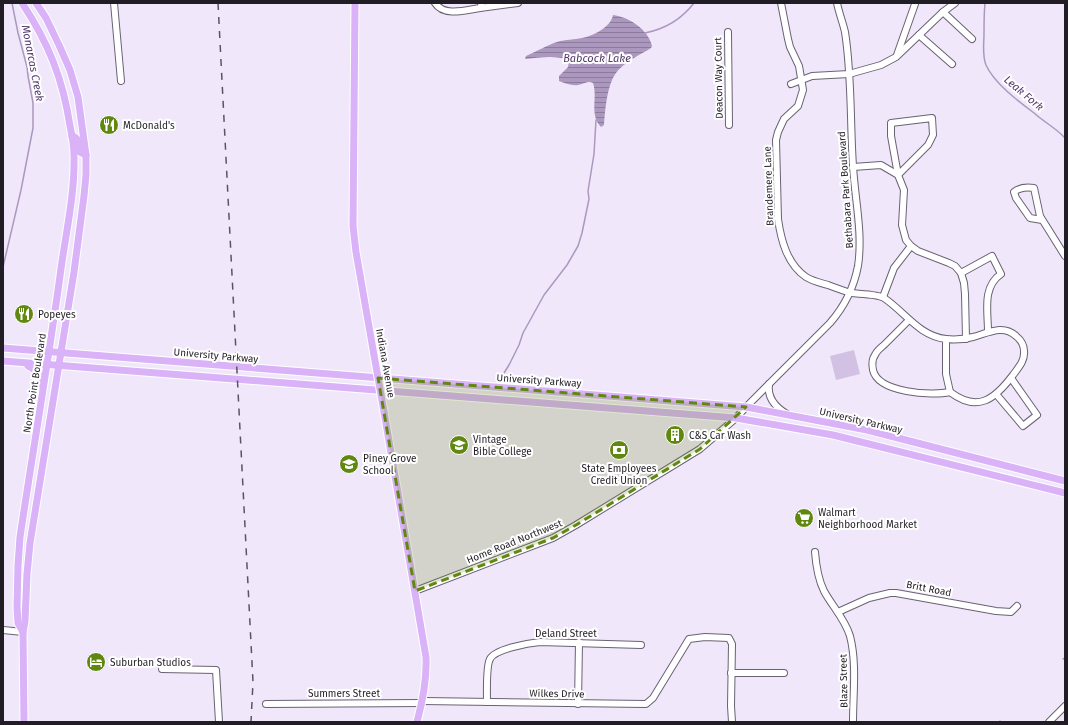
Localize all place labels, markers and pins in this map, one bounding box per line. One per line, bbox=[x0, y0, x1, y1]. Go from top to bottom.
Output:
restaurant icon: McDonald's bbox=[98, 114, 120, 136]
place label: McDonald's bbox=[123, 120, 175, 132]
restaurant icon: Popeyes bbox=[13, 303, 35, 325]
place label: Popeyes bbox=[38, 309, 76, 321]
building icon: C&S Car Wash bbox=[664, 424, 686, 446]
place label: C&S Car Wash bbox=[689, 430, 751, 442]
school or university icon: Vintage Bible College bbox=[448, 434, 470, 456]
place label: Vintage Bible College bbox=[473, 434, 532, 458]
bank icon: State Employees Credit Union bbox=[608, 439, 630, 461]
school or university icon: Piney Grove School bbox=[338, 453, 360, 475]
place label: Piney Grove School bbox=[363, 453, 416, 477]
place label: State Employees Credit Union bbox=[582, 463, 657, 487]
supermarket icon: Walmart Neighborhood Market bbox=[793, 507, 815, 529]
place label: Walmart Neighborhood Market bbox=[818, 507, 918, 531]
hotel icon: Suburban Studios bbox=[85, 651, 107, 673]
place label: Suburban Studios bbox=[110, 657, 191, 669]

